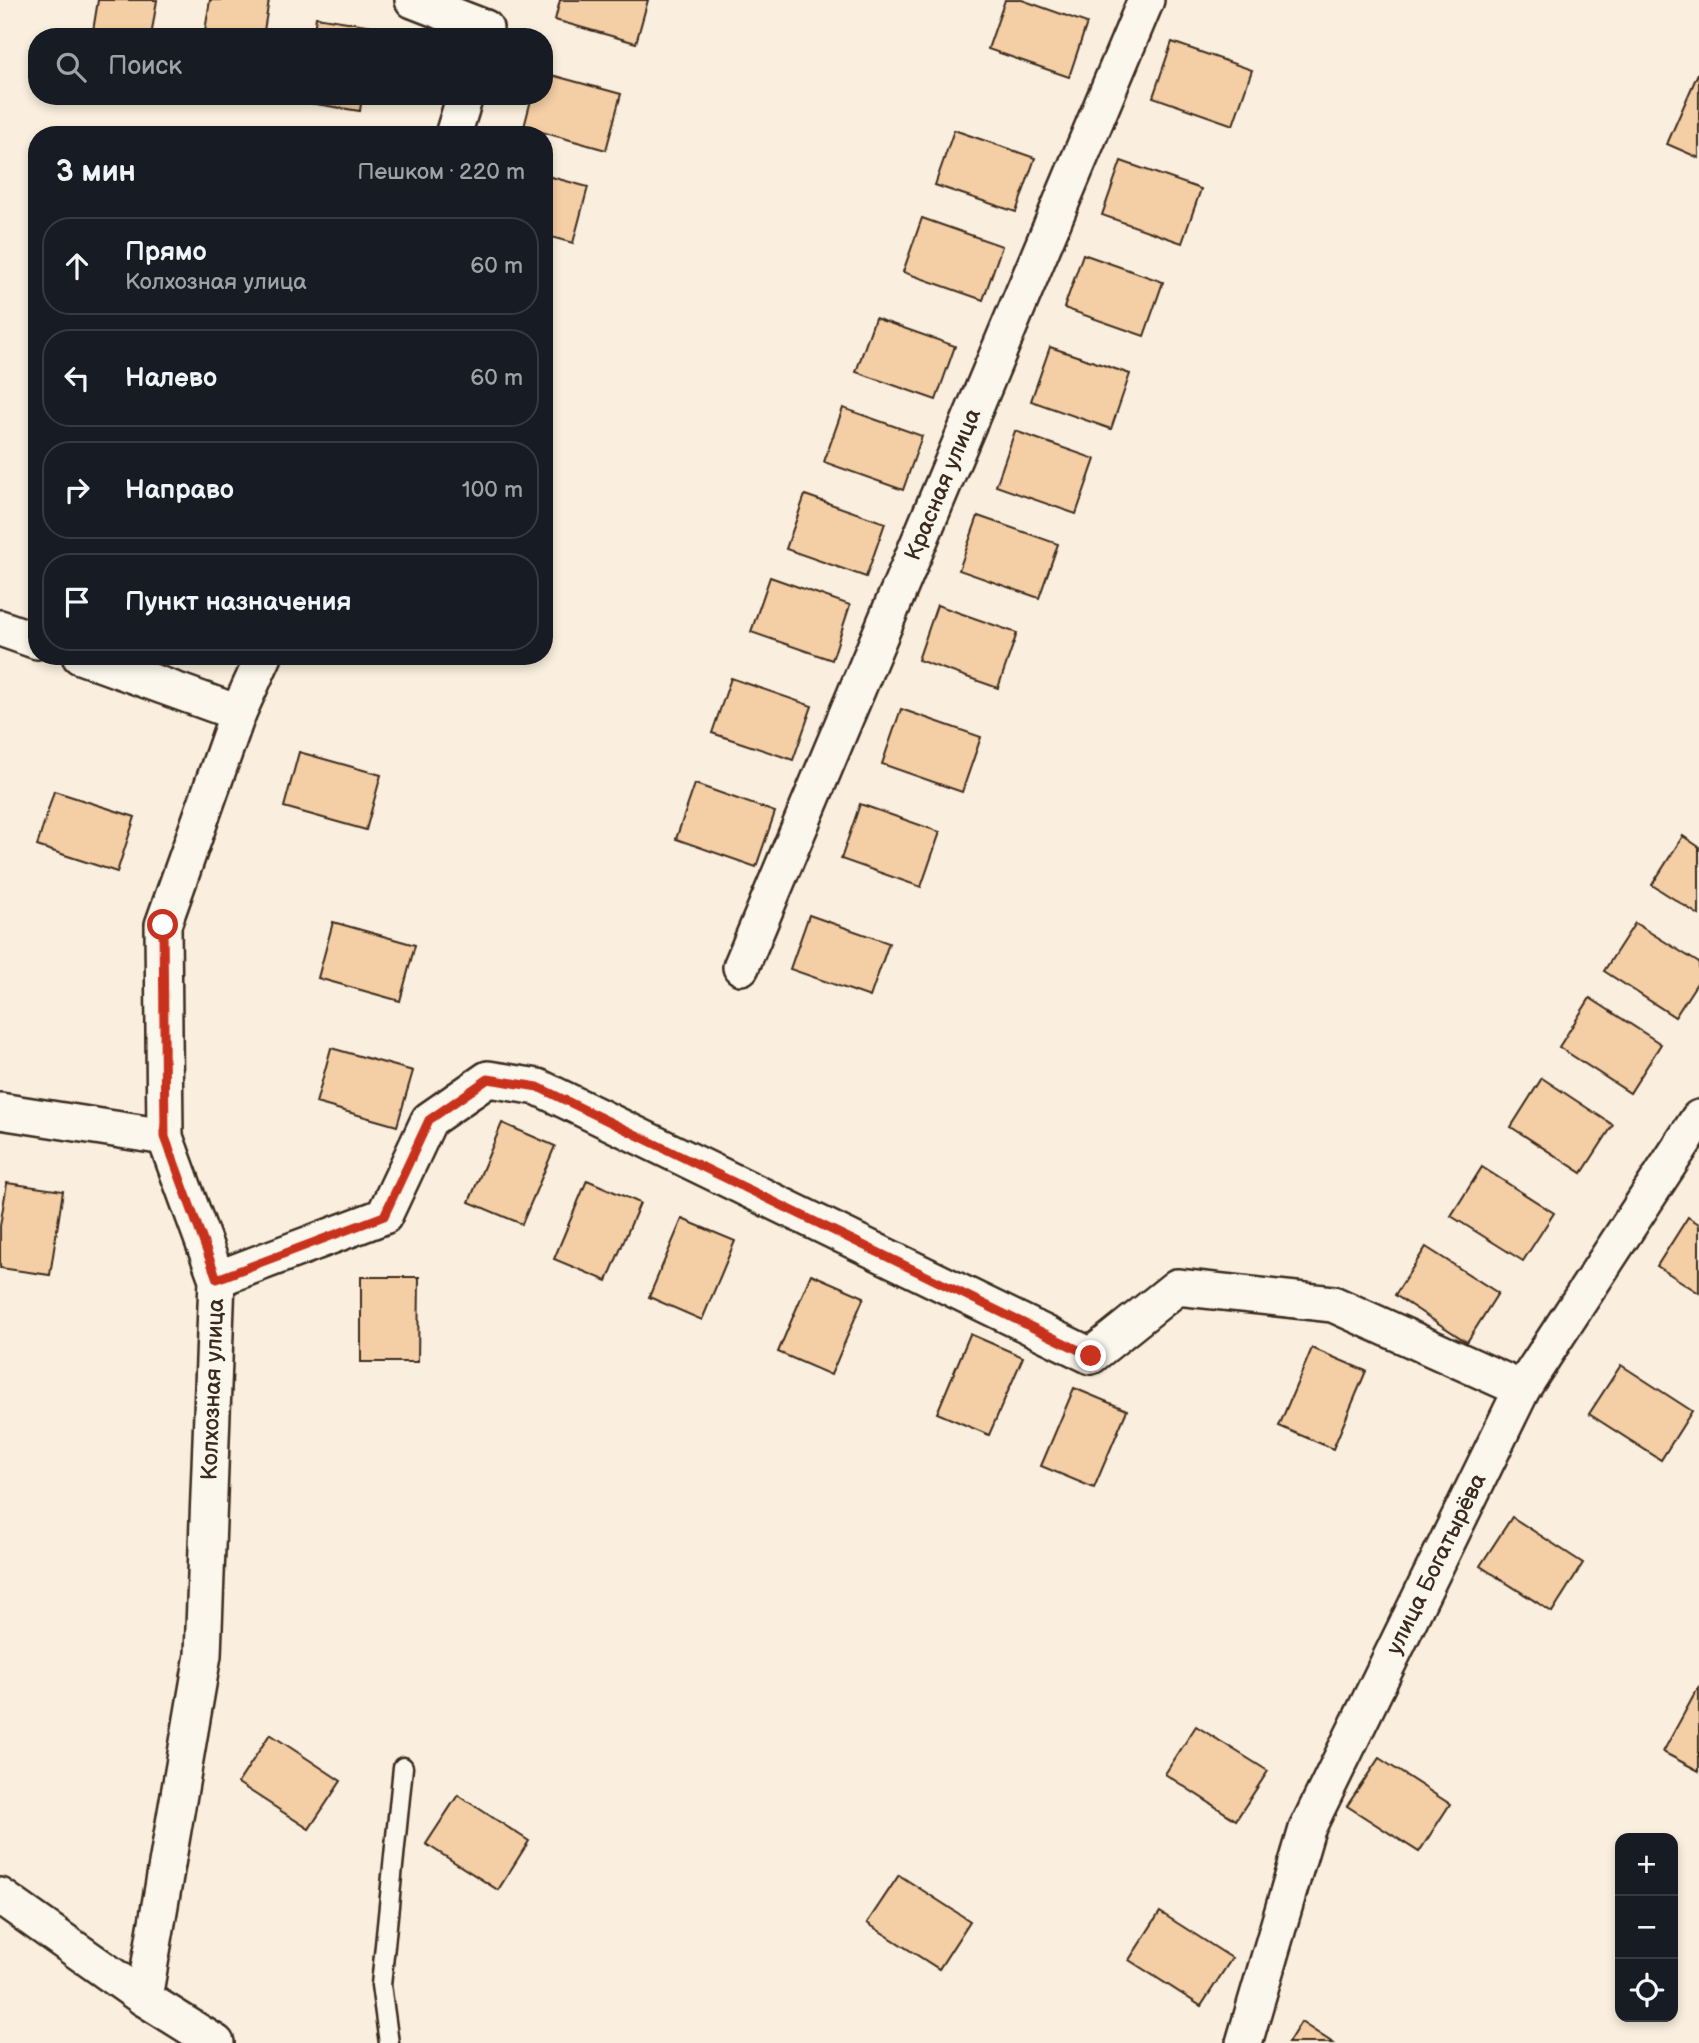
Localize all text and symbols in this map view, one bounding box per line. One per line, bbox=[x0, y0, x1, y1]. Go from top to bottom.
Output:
search box bbox=[28, 28, 553, 105]
icon: search bbox=[52, 48, 90, 86]
text: Поиск bbox=[108, 51, 182, 82]
text: 3 мин bbox=[56, 154, 136, 190]
text: Пешком · 220 m bbox=[357, 158, 525, 186]
text: Прямо bbox=[125, 237, 207, 268]
icon: ahead bbox=[58, 247, 96, 285]
text: 60 m bbox=[470, 252, 523, 280]
text: Колхозная улица bbox=[125, 268, 307, 296]
icon: left bbox=[58, 359, 96, 397]
text: Налево bbox=[125, 363, 217, 394]
text: 60 m bbox=[470, 364, 523, 392]
street label: Красная улица bbox=[899, 404, 987, 565]
icon: right bbox=[58, 471, 96, 509]
text: Направо bbox=[125, 475, 234, 506]
text: 100 m bbox=[462, 476, 523, 504]
icon: arrive bbox=[58, 583, 96, 621]
text: Пункт назначения bbox=[125, 587, 351, 618]
route start bbox=[147, 909, 178, 940]
street label: Колхозная улица bbox=[196, 1297, 230, 1481]
route end bbox=[1075, 1340, 1106, 1371]
street label: улица Богатырёва bbox=[1380, 1468, 1493, 1659]
map controls bbox=[1615, 1833, 1678, 2022]
button: + bbox=[1615, 1833, 1678, 1896]
button: − bbox=[1615, 1896, 1678, 1959]
button: locate bbox=[1615, 1959, 1678, 2022]

